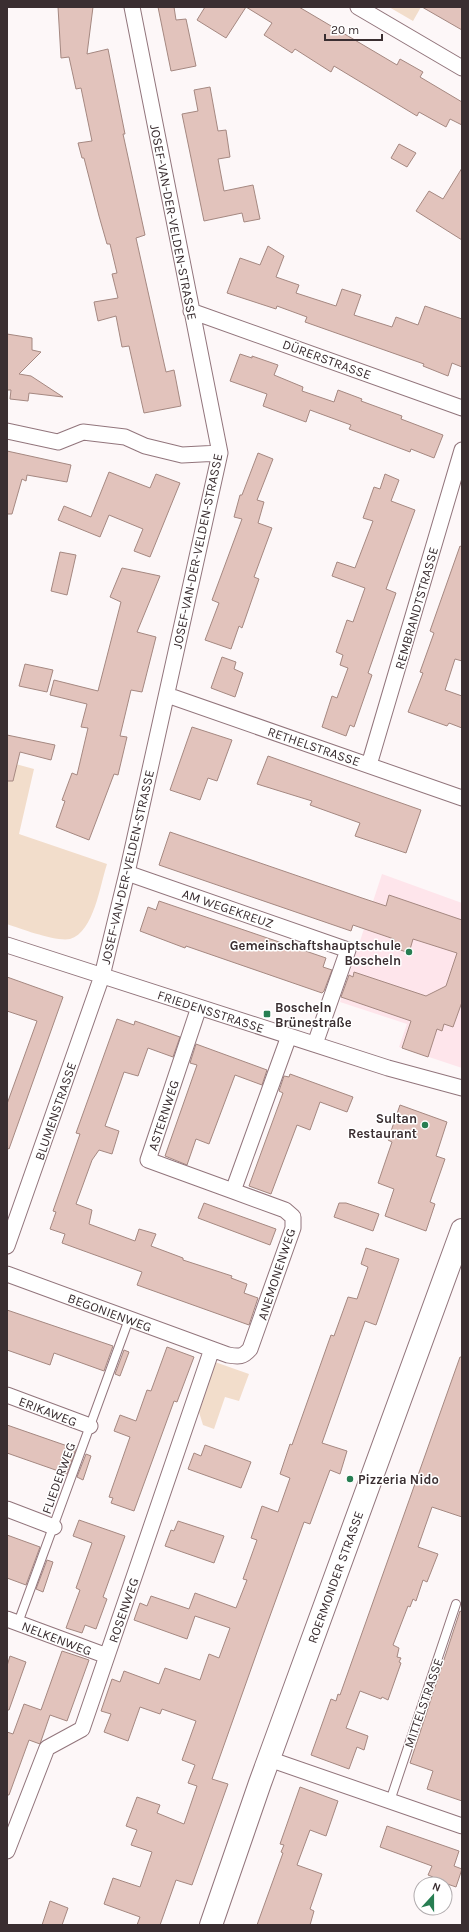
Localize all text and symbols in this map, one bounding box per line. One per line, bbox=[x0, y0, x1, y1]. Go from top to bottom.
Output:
scale bar bbox=[325, 16, 382, 42]
text: 20 m bbox=[331, 23, 359, 37]
street label: JOSEF-VAN-DER-VELDEN-STRASSE bbox=[147, 123, 200, 321]
street label: DÜRERSTRASSE bbox=[281, 336, 373, 382]
street label: JOSEF-VAN-DER-VELDEN-STRASSE bbox=[169, 452, 226, 650]
street label: REMBRANDTSTRASSE bbox=[392, 545, 441, 671]
street label: RETHELSTRASSE bbox=[266, 724, 362, 769]
street label: JOSEF-VAN-DER-VELDEN-STRASSE bbox=[98, 768, 157, 966]
street label: AM WEGEKREUZ bbox=[180, 886, 275, 931]
place label: Gemeinschaftshauptschule Boscheln bbox=[230, 938, 401, 968]
marker: Gemeinschaftshauptschule Boscheln bbox=[404, 947, 414, 957]
street label: FRIEDENSSTRASSE bbox=[156, 987, 266, 1036]
place label: Boscheln Brünestraße bbox=[275, 1000, 352, 1030]
marker: Boscheln Brünestraße bbox=[262, 1009, 272, 1019]
street label: BLUMENSTRASSE bbox=[32, 1060, 79, 1162]
street label: ASTERNWEG bbox=[145, 1078, 182, 1152]
place label: Sultan Restaurant bbox=[348, 1111, 417, 1141]
marker: Sultan Restaurant bbox=[420, 1120, 430, 1130]
street label: ANEMONENWEG bbox=[255, 1226, 298, 1322]
street label: BEGONIENWEG bbox=[66, 1290, 154, 1335]
street label: ERIKAWEG bbox=[17, 1393, 79, 1429]
street label: FLIEDERWEG bbox=[39, 1440, 78, 1516]
place label: Pizzeria Nido bbox=[358, 1472, 439, 1487]
marker: Pizzeria Nido bbox=[345, 1474, 355, 1484]
street label: ROERMONDER STRASSE bbox=[305, 1509, 366, 1645]
street label: ROSENWEG bbox=[105, 1576, 142, 1645]
street label: NELKENWEG bbox=[20, 1618, 94, 1659]
street label: MITTELSTRASSE bbox=[401, 1656, 446, 1750]
north arrow bbox=[413, 1876, 453, 1916]
text: N bbox=[430, 1880, 442, 1895]

